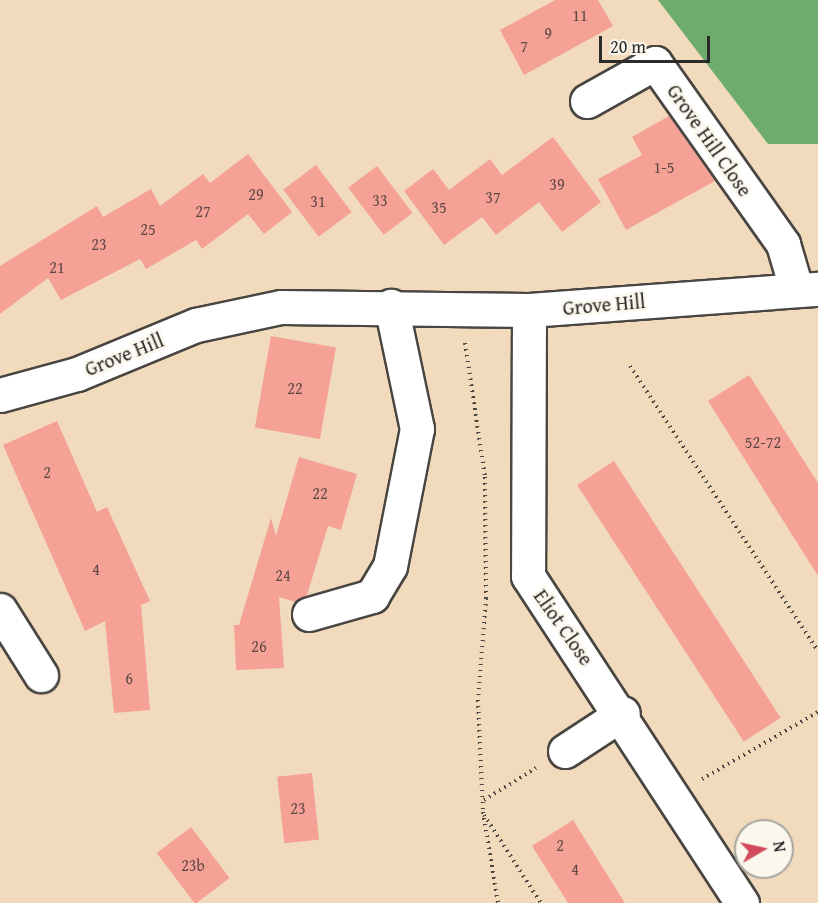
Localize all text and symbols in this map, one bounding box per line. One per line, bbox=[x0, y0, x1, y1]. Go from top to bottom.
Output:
house number: 11 bbox=[572, 5, 588, 25]
house number: 9 bbox=[544, 23, 552, 43]
scale bar bbox=[602, 24, 713, 62]
text: 20 m bbox=[610, 33, 646, 60]
house number: 7 bbox=[520, 36, 528, 56]
street label: Grove Hill Close bbox=[663, 79, 757, 201]
house number: 1-5 bbox=[654, 157, 674, 177]
house number: 39 bbox=[549, 174, 565, 194]
house number: 29 bbox=[248, 184, 264, 204]
house number: 37 bbox=[485, 187, 501, 207]
house number: 33 bbox=[372, 190, 388, 210]
house number: 31 bbox=[310, 191, 326, 211]
house number: 35 bbox=[431, 197, 447, 217]
house number: 27 bbox=[195, 201, 211, 221]
house number: 25 bbox=[140, 219, 156, 239]
house number: 23 bbox=[91, 234, 107, 254]
house number: 21 bbox=[49, 257, 65, 277]
street label: Grove Hill bbox=[562, 288, 646, 320]
street label: Grove Hill bbox=[81, 327, 167, 381]
house number: 22 bbox=[287, 378, 303, 398]
house number: 52-72 bbox=[745, 432, 781, 452]
house number: 2 bbox=[43, 462, 51, 482]
house number: 22 bbox=[312, 483, 328, 503]
house number: 4 bbox=[92, 559, 100, 579]
house number: 24 bbox=[275, 565, 291, 585]
street label: Eliot Close bbox=[529, 584, 599, 670]
house number: 26 bbox=[251, 636, 267, 656]
house number: 6 bbox=[125, 668, 133, 688]
house number: 23 bbox=[290, 798, 306, 818]
north arrow bbox=[734, 819, 794, 879]
house number: 2 bbox=[556, 835, 564, 855]
text: N bbox=[767, 839, 792, 854]
house number: 23b bbox=[181, 855, 205, 875]
house number: 4 bbox=[571, 859, 579, 879]

